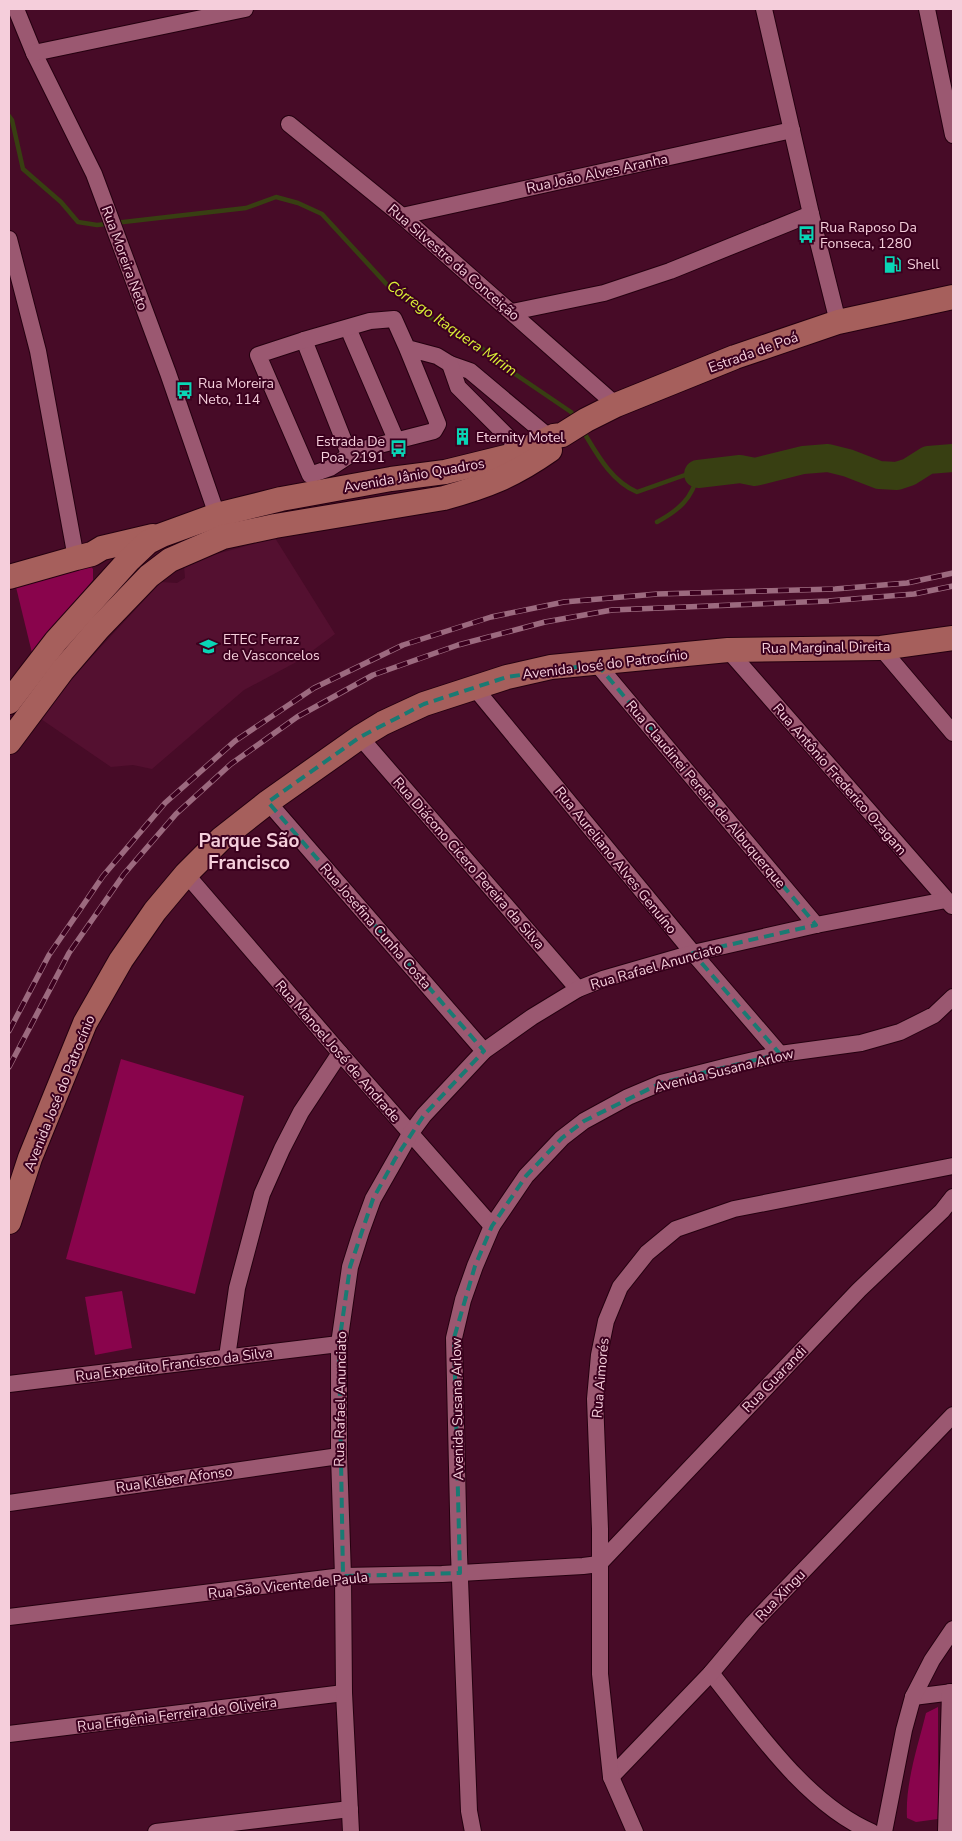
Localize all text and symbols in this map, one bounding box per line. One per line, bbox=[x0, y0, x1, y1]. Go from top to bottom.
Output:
street label: Rua João Alves Aranha bbox=[525, 149, 670, 198]
street label: Rua Silvestre da Conceição bbox=[384, 200, 524, 325]
street label: Rua Moreira Neto bbox=[97, 203, 152, 313]
place label: Rua Raposo Da Fonseca, 1280 bbox=[820, 218, 917, 253]
bus stop icon: Rua Raposo Da Fonseca, 1280 bbox=[796, 225, 816, 245]
fuel station icon: Shell bbox=[883, 254, 903, 274]
place label: Shell bbox=[907, 255, 940, 274]
water label: Córrego Itaquera Mirim bbox=[383, 275, 521, 381]
street label: Estrada de Poá bbox=[706, 327, 801, 377]
place label: Rua Moreira Neto, 114 bbox=[198, 374, 274, 409]
bus stop icon: Rua Moreira Neto, 114 bbox=[174, 381, 194, 401]
building icon: Eternity Motel bbox=[452, 427, 472, 447]
place label: Eternity Motel bbox=[476, 428, 565, 447]
place label: Estrada De Poa, 2191 bbox=[316, 432, 385, 467]
bus stop icon: Estrada De Poa, 2191 bbox=[389, 439, 409, 459]
street label: Avenida Jânio Quadros bbox=[342, 454, 486, 497]
place label: ETEC Ferraz de Vasconcelos bbox=[223, 630, 320, 665]
school or university icon: ETEC Ferraz de Vasconcelos bbox=[199, 637, 219, 657]
street label: Rua Marginal Direita bbox=[762, 637, 891, 658]
street label: Avenida José do Patrocínio bbox=[521, 645, 689, 684]
street label: Rua Claudinei Pereira de Albuquerque bbox=[621, 696, 790, 892]
street label: Rua Antônio Frederico Ozagam bbox=[768, 699, 911, 859]
street label: Rua Diácono Cícero Pereira da Silva bbox=[388, 773, 549, 954]
street label: Rua Aureliano Alves Genuíno bbox=[550, 783, 681, 938]
district label: Parque São Francisco bbox=[199, 828, 299, 876]
street label: Rua Josefina Cunha Costa bbox=[316, 859, 436, 993]
street label: Rua Rafael Anunciato bbox=[588, 939, 724, 994]
street label: Rua Manoel José de Andrade bbox=[271, 976, 405, 1126]
street label: Avenida José do Patrocínio bbox=[19, 1012, 100, 1174]
street label: Avenida Susana Arlow bbox=[652, 1044, 796, 1097]
street label: Rua Rafael Anunciato bbox=[330, 1331, 351, 1467]
street label: Avenida Susana Arlow bbox=[447, 1337, 468, 1481]
street label: Rua Aimorés bbox=[588, 1337, 613, 1419]
street label: Rua Guarandi bbox=[738, 1342, 811, 1417]
street label: Rua Expedito Francisco da Silva bbox=[74, 1343, 274, 1386]
street label: Rua Kléber Afonso bbox=[115, 1462, 234, 1497]
street label: Rua Xingu bbox=[751, 1566, 810, 1625]
street label: Rua São Vicente de Paula bbox=[207, 1568, 369, 1603]
street label: Rua Efigênia Ferreira de Oliveira bbox=[76, 1693, 278, 1736]

